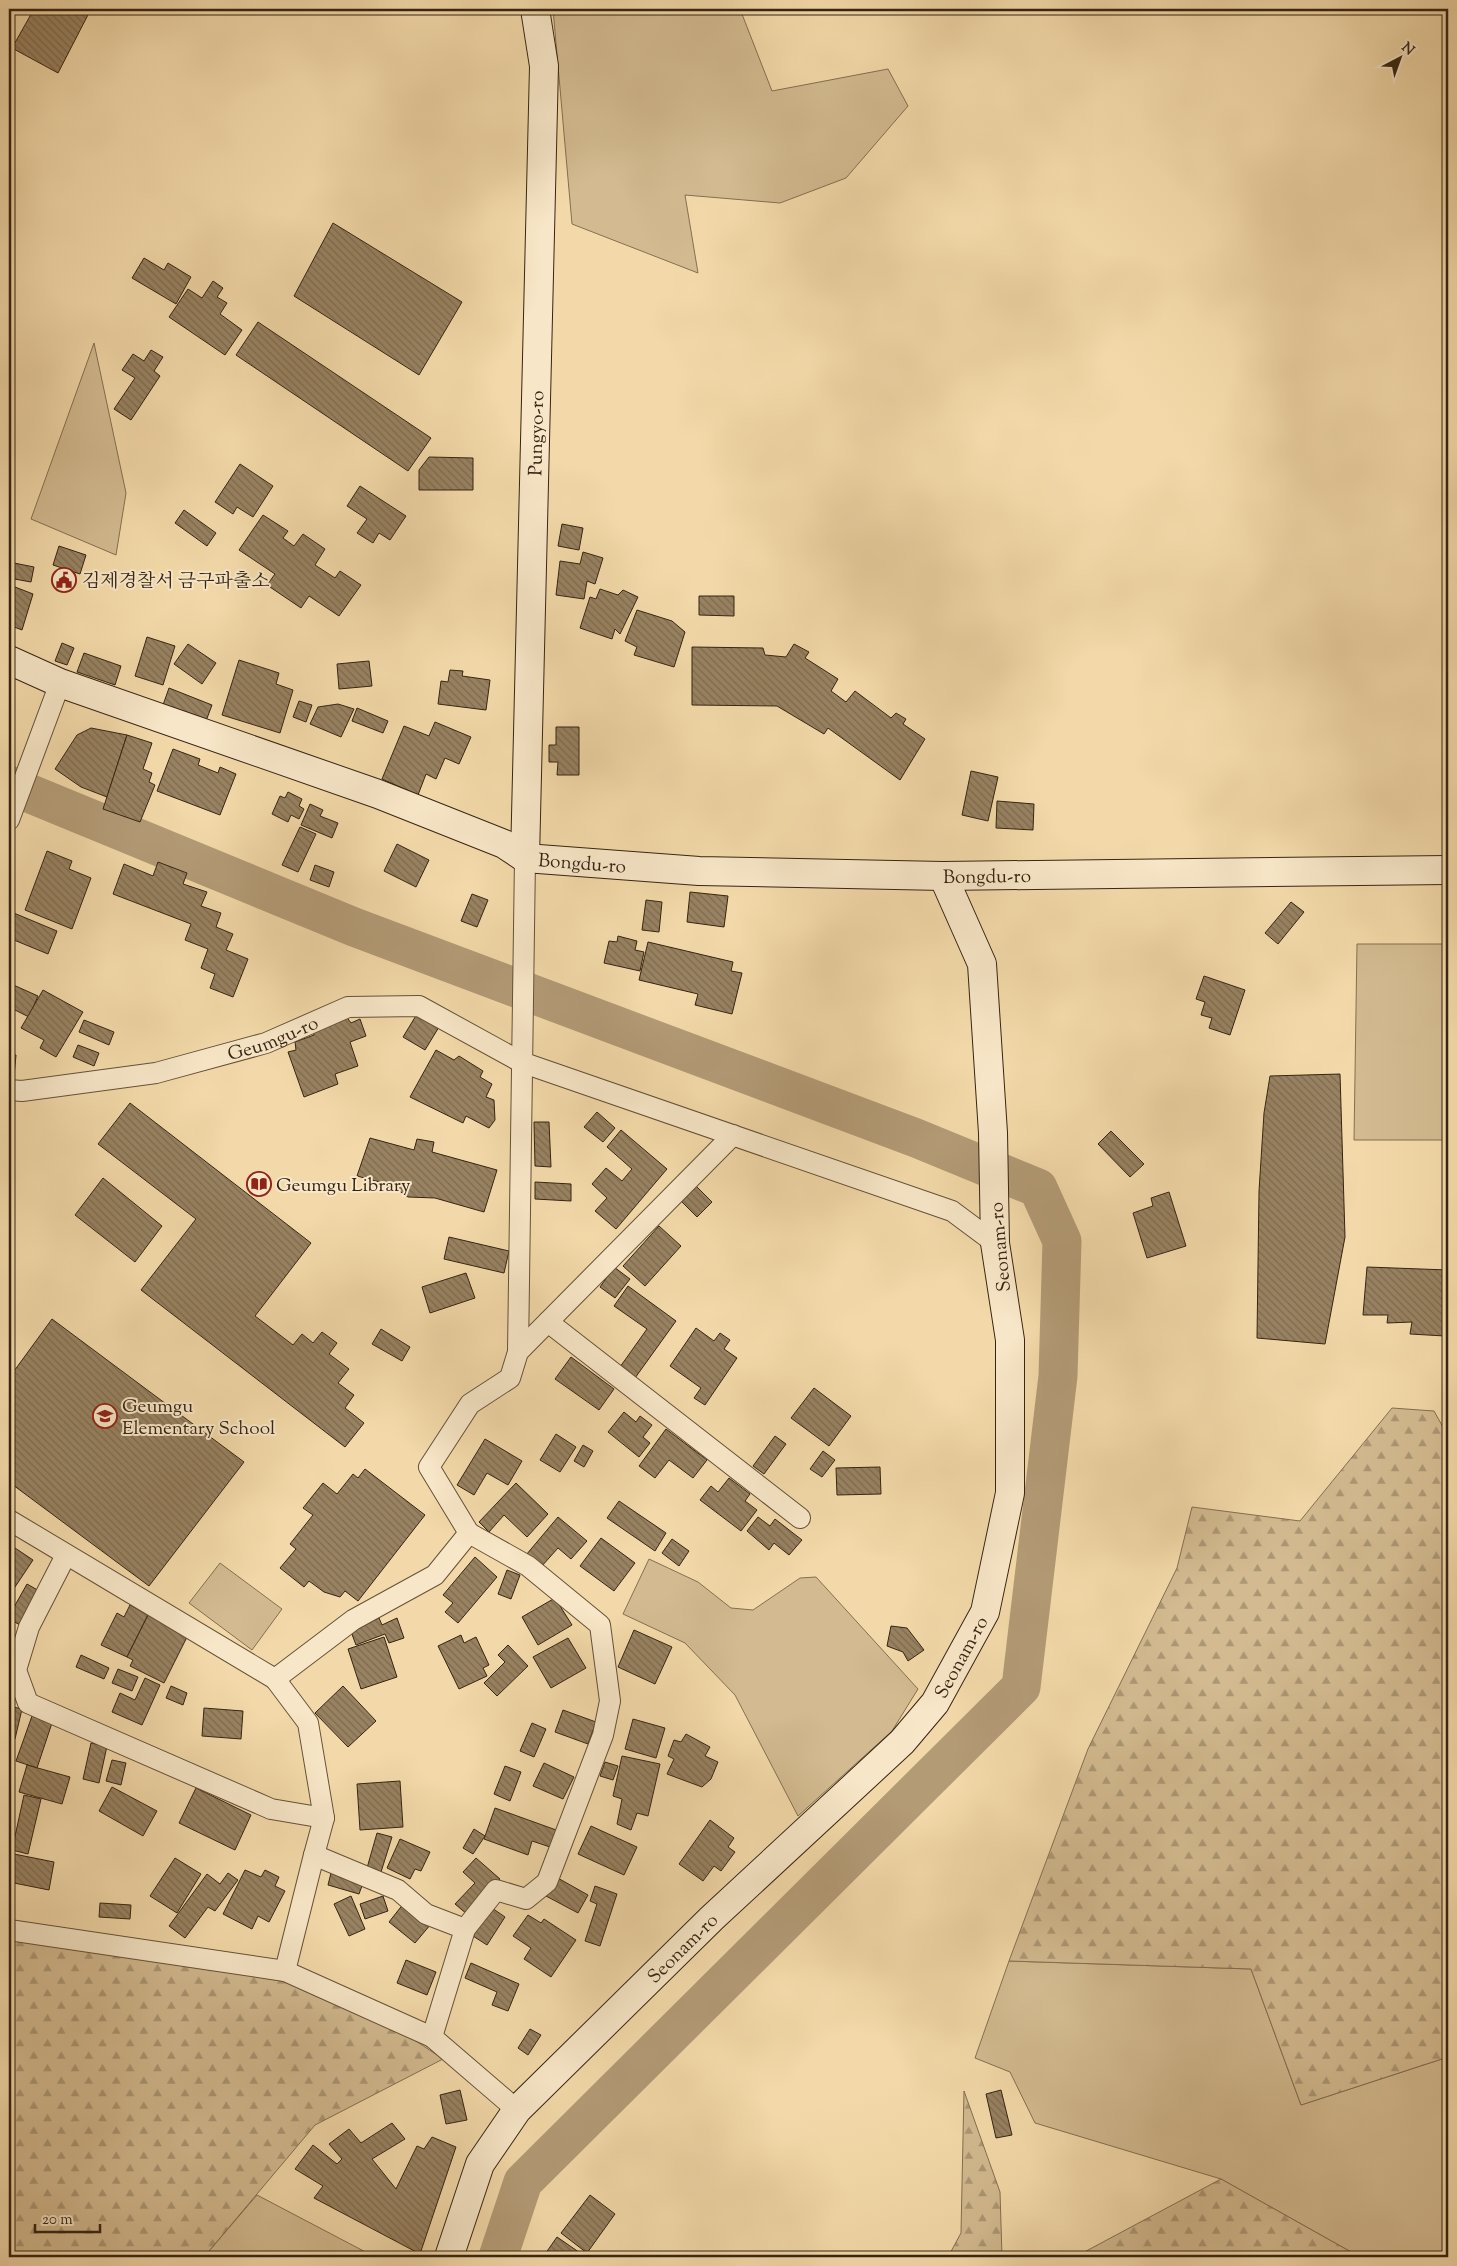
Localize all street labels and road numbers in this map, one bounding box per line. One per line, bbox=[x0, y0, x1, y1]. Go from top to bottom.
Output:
street label: Pungyo-ro bbox=[523, 390, 552, 476]
street label: Bongdu-ro bbox=[537, 848, 627, 882]
street label: Bongdu-ro bbox=[943, 864, 1031, 892]
street label: Geumgu-ro bbox=[225, 1011, 323, 1069]
street label: Seonam-ro bbox=[984, 1201, 1019, 1293]
street label: Seonam-ro bbox=[929, 1612, 996, 1704]
street label: Seonam-ro bbox=[642, 1908, 725, 1991]

